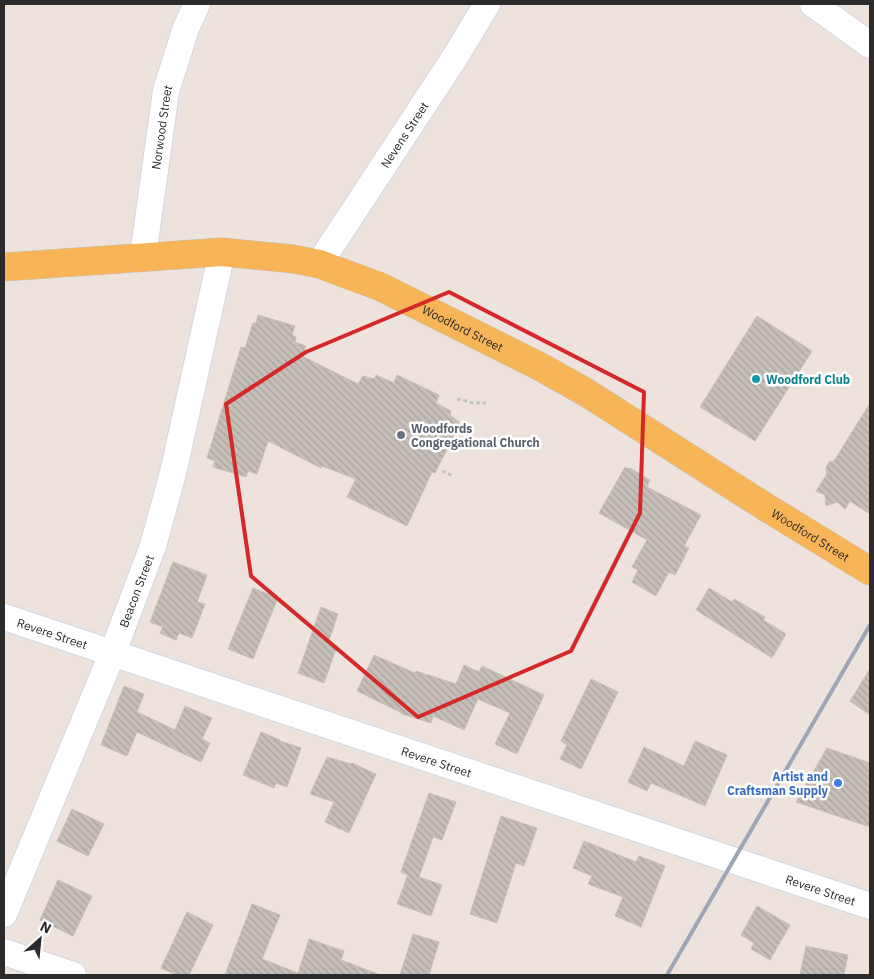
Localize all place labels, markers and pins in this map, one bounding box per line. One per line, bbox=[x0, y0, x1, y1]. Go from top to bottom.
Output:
place label: Woodford Club bbox=[766, 372, 850, 387]
marker: Woodford Club bbox=[750, 373, 762, 385]
place label: Woodfords Congregational Church bbox=[411, 421, 540, 450]
marker: Woodfords Congregational Church bbox=[395, 429, 407, 441]
place label: Artist and Craftsman Supply bbox=[727, 769, 829, 798]
marker: Artist and Craftsman Supply bbox=[832, 777, 844, 789]

